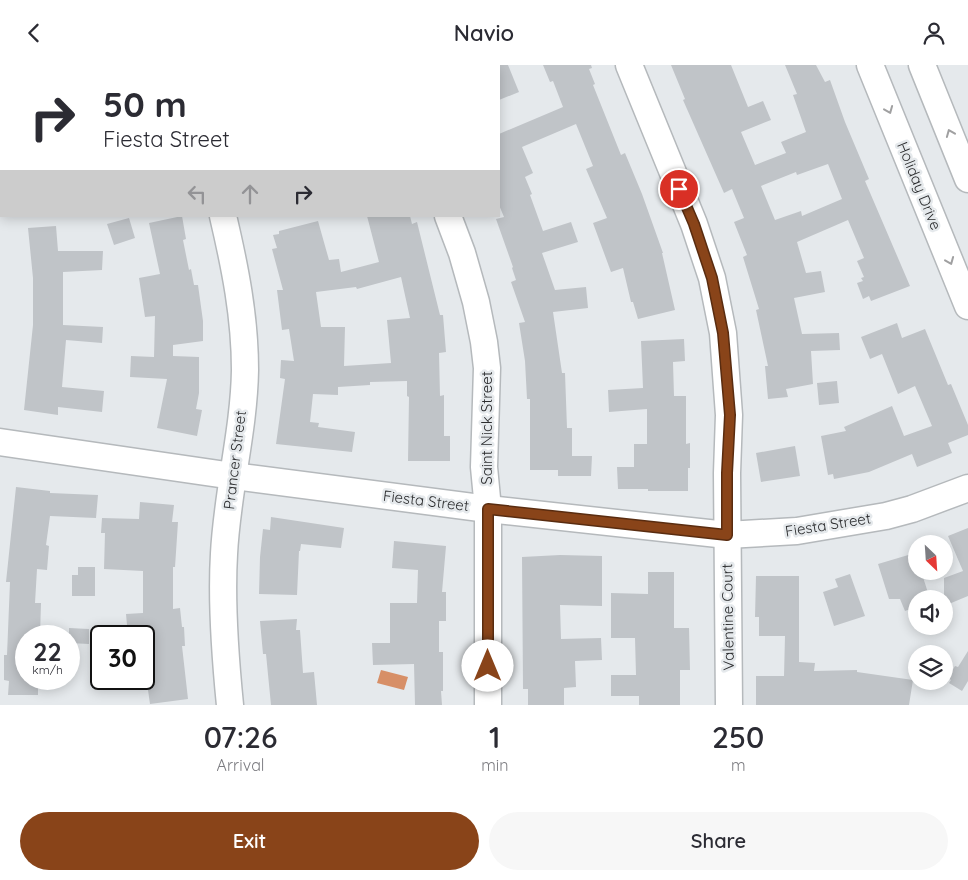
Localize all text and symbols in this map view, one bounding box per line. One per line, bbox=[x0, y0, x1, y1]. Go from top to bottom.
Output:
icon: back bbox=[20, 19, 48, 47]
text: Navio bbox=[454, 19, 514, 47]
icon: person bbox=[920, 19, 948, 47]
text: 50 m bbox=[103, 82, 187, 126]
icon: right bbox=[20, 85, 85, 150]
one-way arrow bbox=[882, 105, 893, 114]
text: Fiesta Street bbox=[103, 125, 230, 153]
one-way arrow bbox=[946, 129, 956, 138]
street label: Holiday Drive bbox=[893, 139, 946, 233]
pin bbox=[658, 168, 700, 210]
icon: arrive bbox=[665, 175, 693, 203]
icon: left bbox=[183, 180, 211, 208]
icon: ahead bbox=[236, 180, 264, 208]
icon: right bbox=[289, 180, 317, 208]
one-way arrow bbox=[943, 256, 954, 265]
street label: Saint Nick Street bbox=[477, 371, 496, 485]
street label: Prancer Street bbox=[219, 409, 250, 510]
street label: Fiesta Street bbox=[382, 486, 470, 515]
street label: Fiesta Street bbox=[784, 508, 872, 541]
north arrow bbox=[908, 535, 952, 580]
map controls bbox=[908, 535, 953, 690]
street label: Valentine Court bbox=[717, 563, 738, 671]
button: sound bbox=[908, 590, 953, 635]
speed limit sign: 30 bbox=[90, 625, 155, 690]
text: 22 bbox=[33, 636, 62, 667]
position arrow bbox=[461, 639, 513, 691]
button: layers bbox=[908, 645, 953, 690]
text: km/h bbox=[32, 662, 63, 677]
text: 07:26 bbox=[204, 718, 277, 756]
text: 1 bbox=[489, 718, 501, 756]
text: 250 bbox=[712, 718, 764, 756]
text: Arrival bbox=[217, 755, 265, 775]
text: min bbox=[481, 755, 508, 775]
text: m bbox=[731, 755, 745, 775]
button: Exit bbox=[20, 812, 479, 870]
button: Share bbox=[489, 812, 948, 870]

